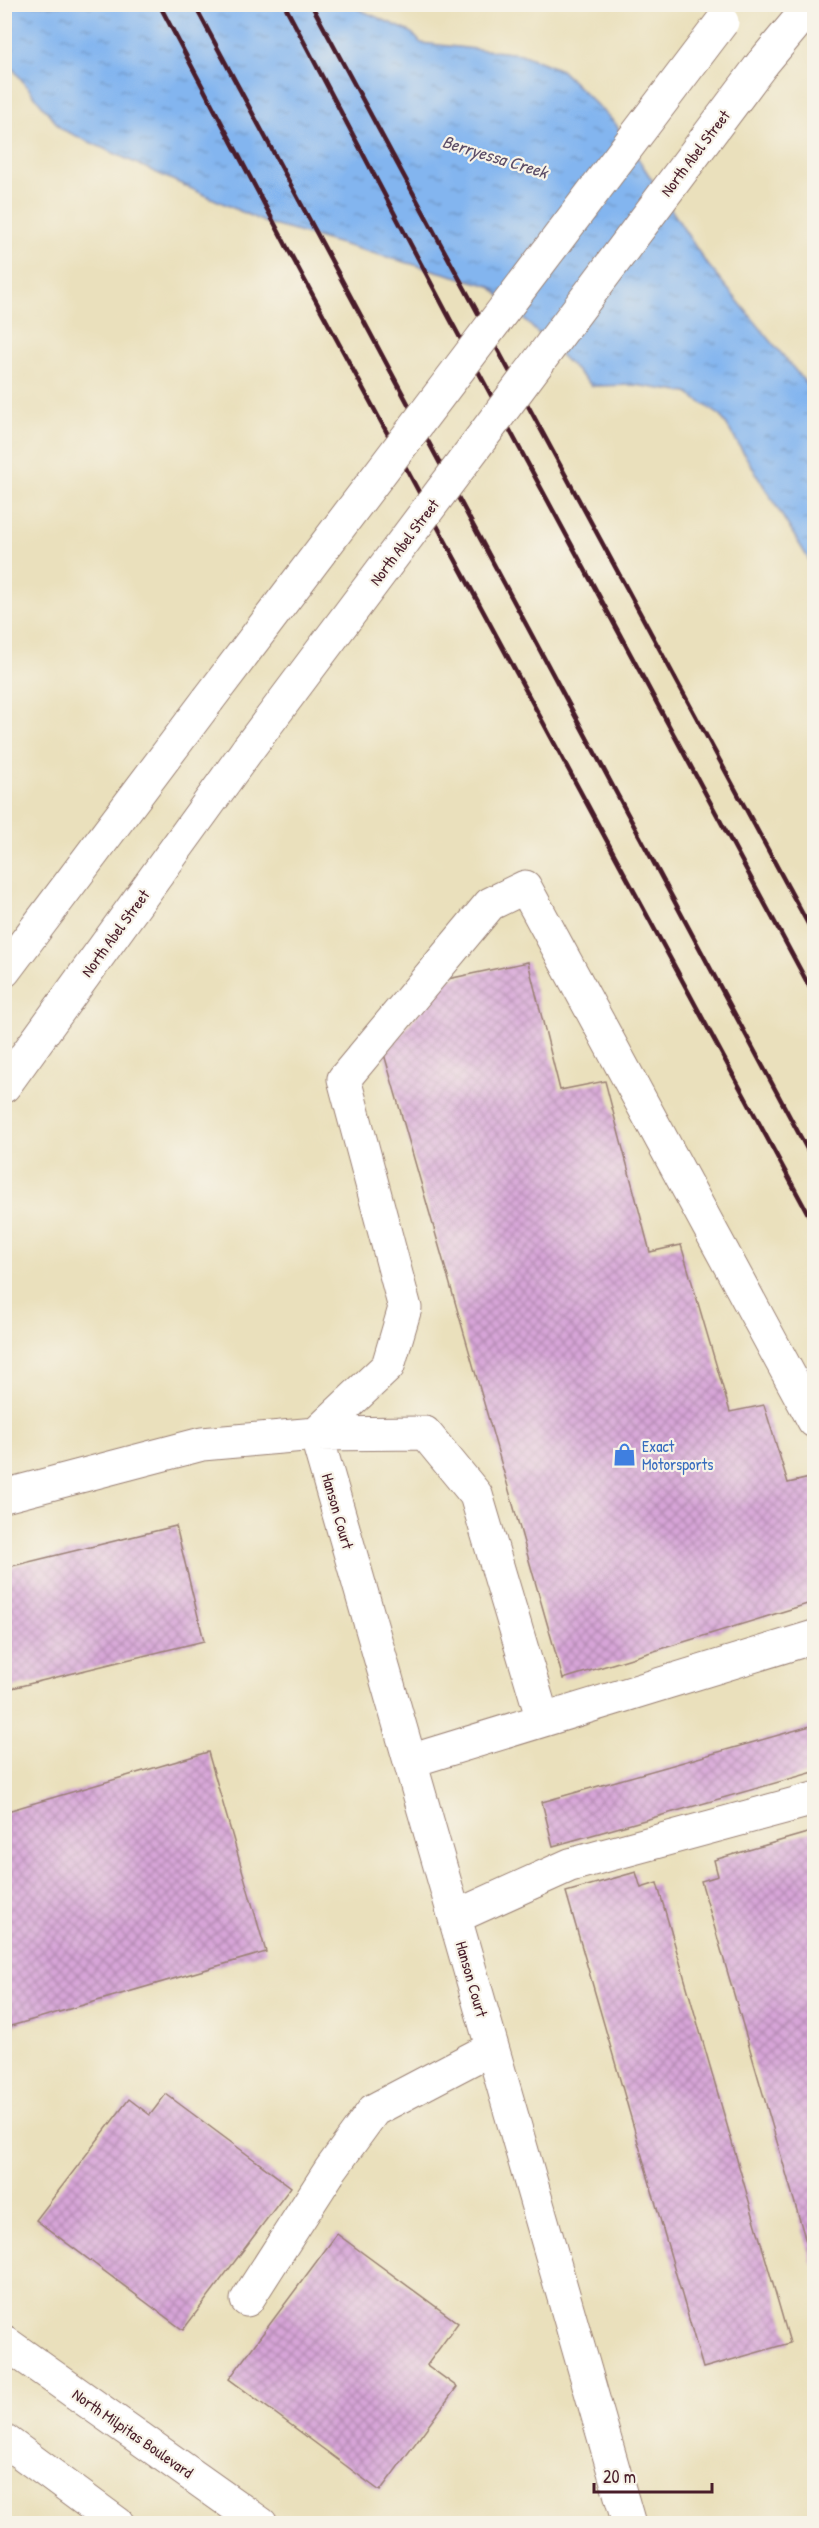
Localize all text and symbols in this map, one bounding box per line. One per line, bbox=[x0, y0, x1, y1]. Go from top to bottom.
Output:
street label: North Abel Street bbox=[655, 105, 735, 201]
water label: Berryessa Creek bbox=[440, 129, 552, 185]
street label: North Abel Street bbox=[364, 494, 444, 590]
street label: North Abel Street bbox=[76, 884, 154, 981]
place label: Exact Motorsports bbox=[642, 1435, 713, 1475]
shop icon: Exact Motorsports bbox=[611, 1442, 637, 1468]
street label: Hanson Court bbox=[317, 1471, 359, 1552]
street label: Hanson Court bbox=[451, 1939, 493, 2020]
street label: North Milpitas Boulevard bbox=[68, 2383, 198, 2483]
scale bar bbox=[594, 2456, 712, 2494]
text: 20 m bbox=[603, 2464, 636, 2489]

